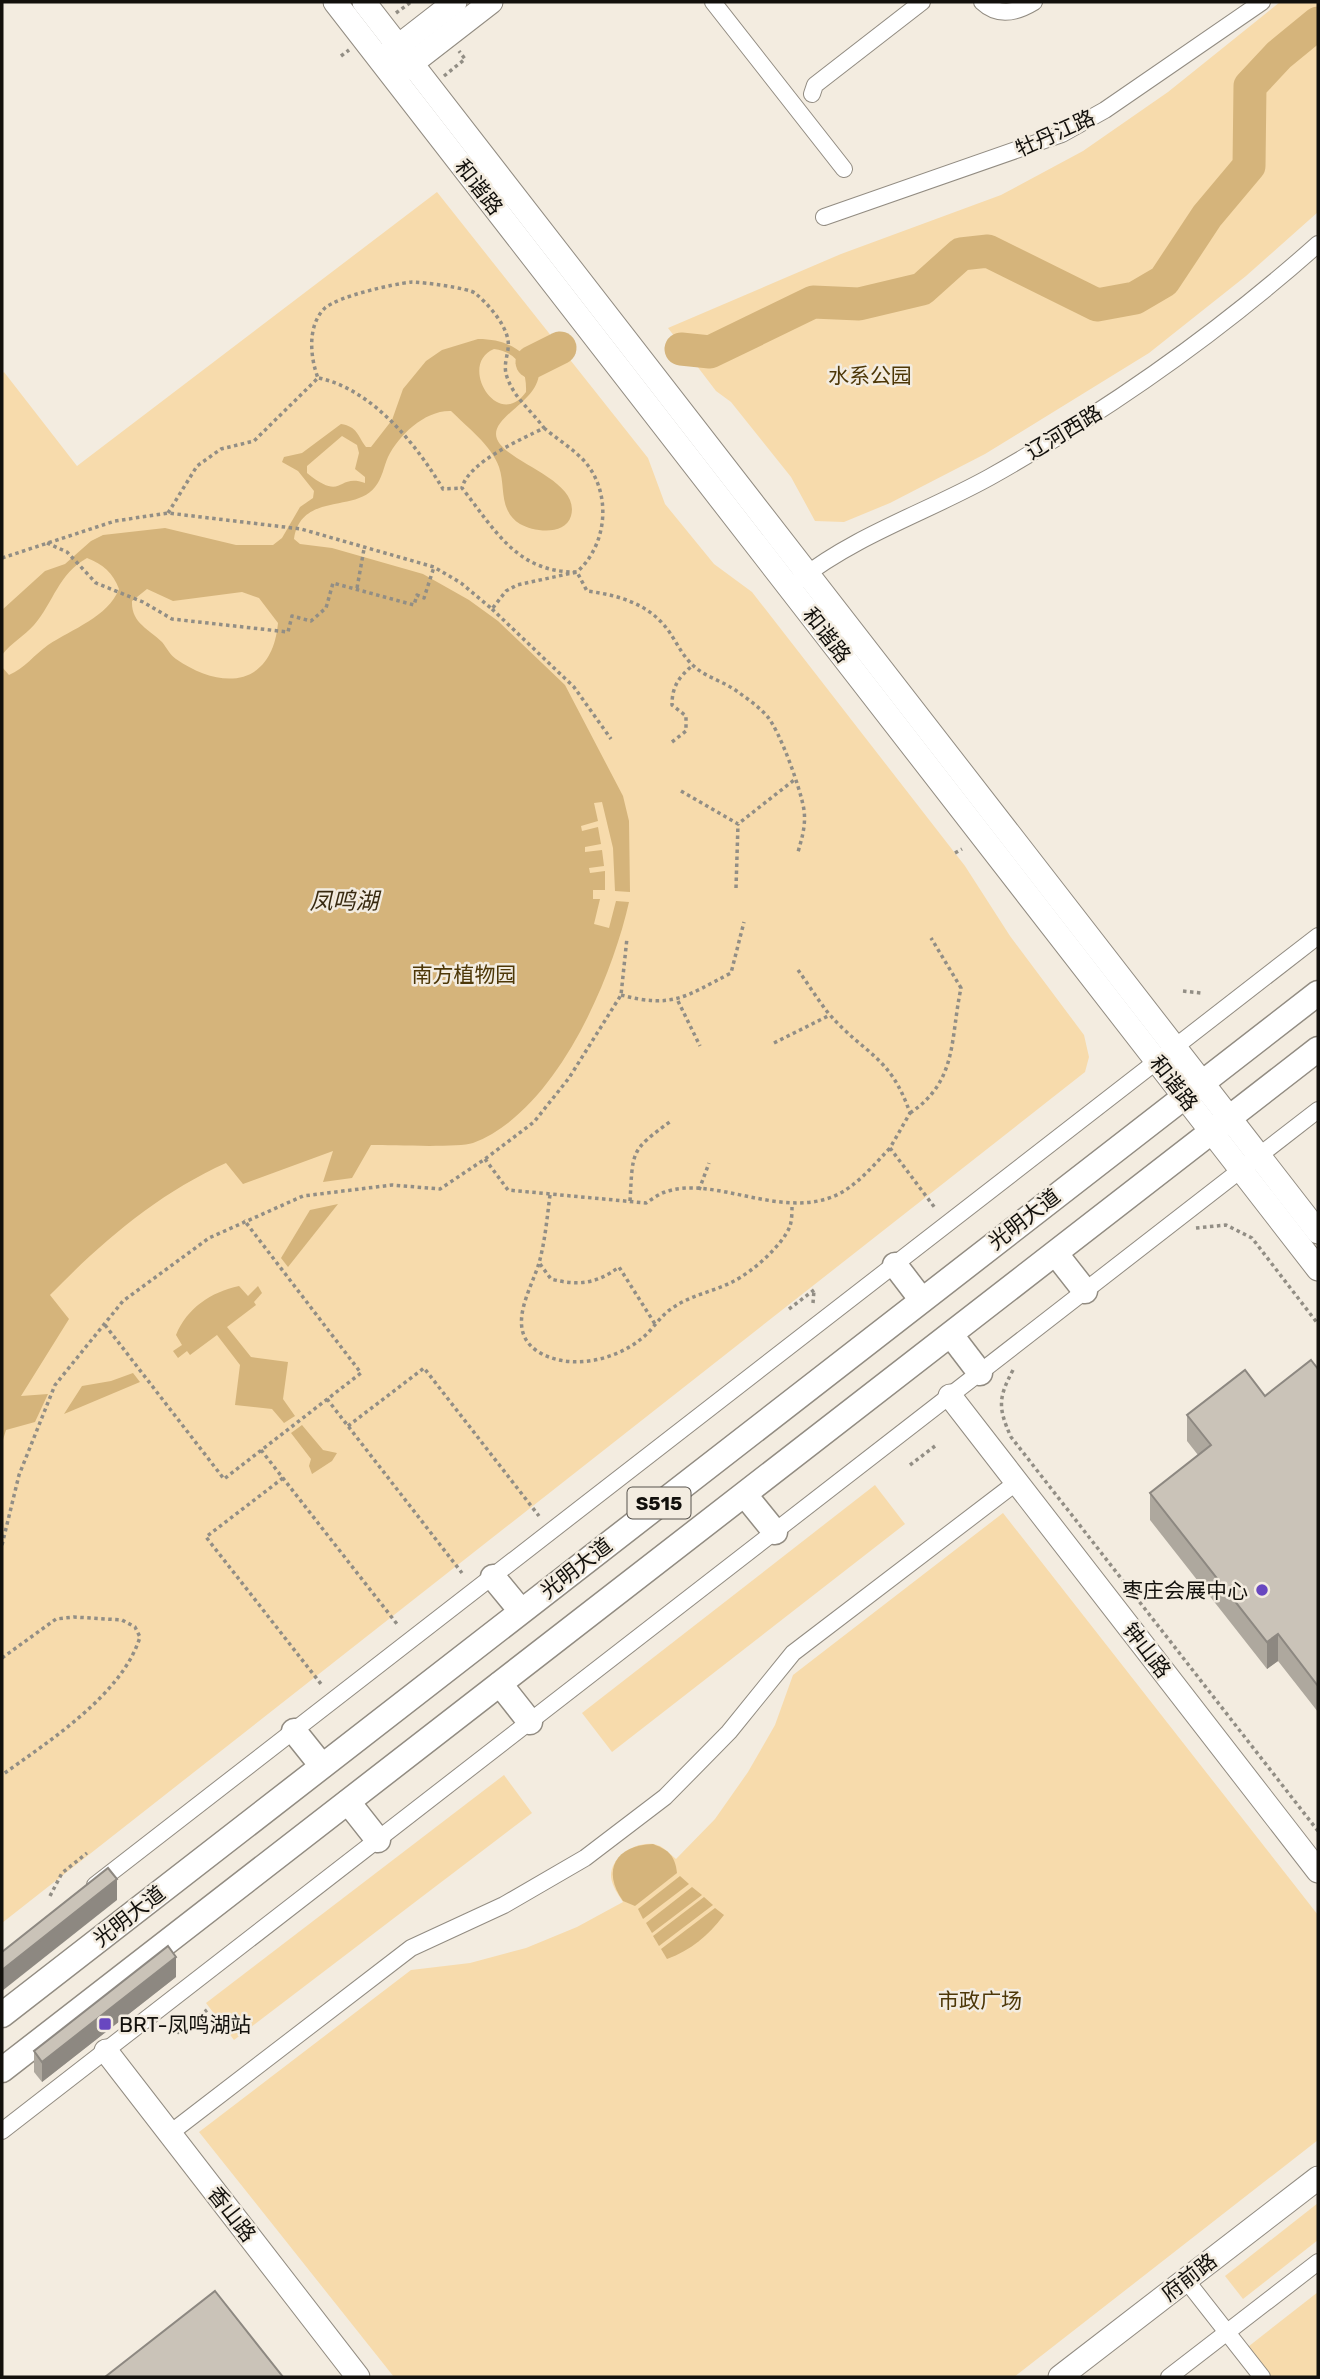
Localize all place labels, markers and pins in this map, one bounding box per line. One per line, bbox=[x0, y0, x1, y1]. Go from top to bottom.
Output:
place label: 枣庄会展中心 bbox=[1122, 1578, 1248, 1603]
marker: 枣庄会展中心 bbox=[1254, 1582, 1270, 1598]
place label: BRT-凤鸣湖站 bbox=[119, 2012, 252, 2037]
marker: BRT-凤鸣湖站 bbox=[97, 2016, 113, 2032]

